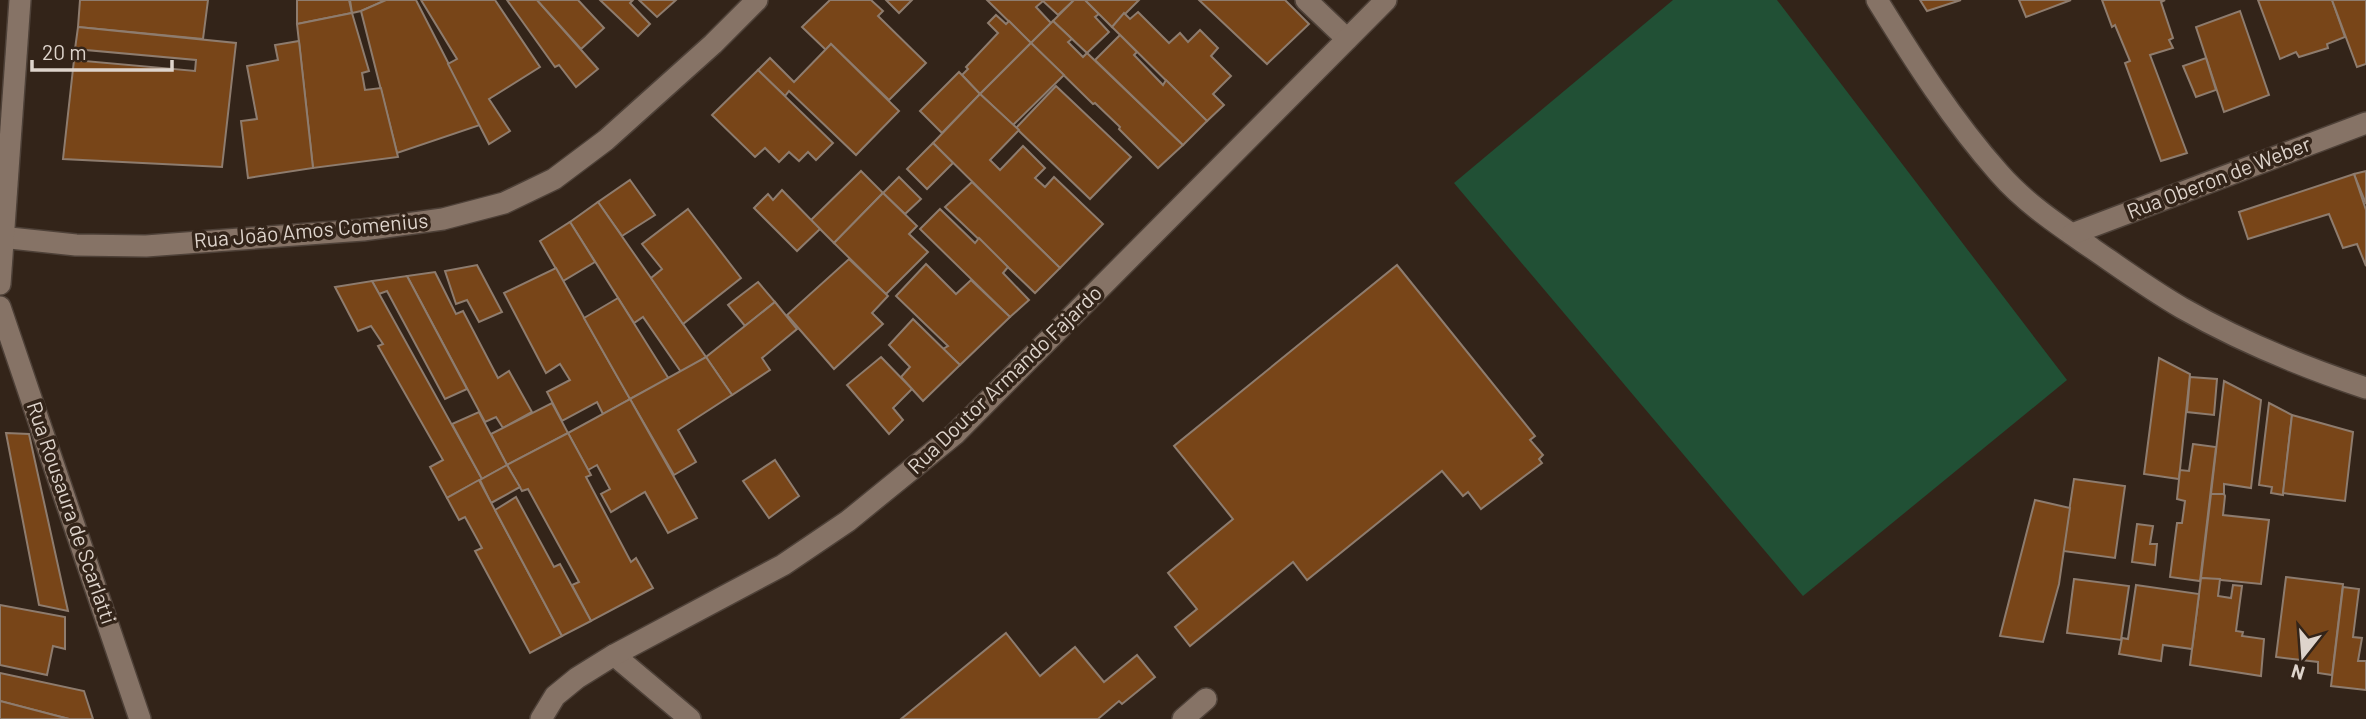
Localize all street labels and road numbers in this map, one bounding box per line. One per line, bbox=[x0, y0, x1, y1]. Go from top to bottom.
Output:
street label: Rua Oberon de Weber bbox=[2123, 130, 2314, 223]
street label: Rua João Amos Comenius bbox=[193, 207, 429, 252]
street label: Rua Doutor Armando Fajardo bbox=[902, 279, 1106, 478]
street label: Rua Rousaura de Scarlatti bbox=[23, 398, 122, 627]

